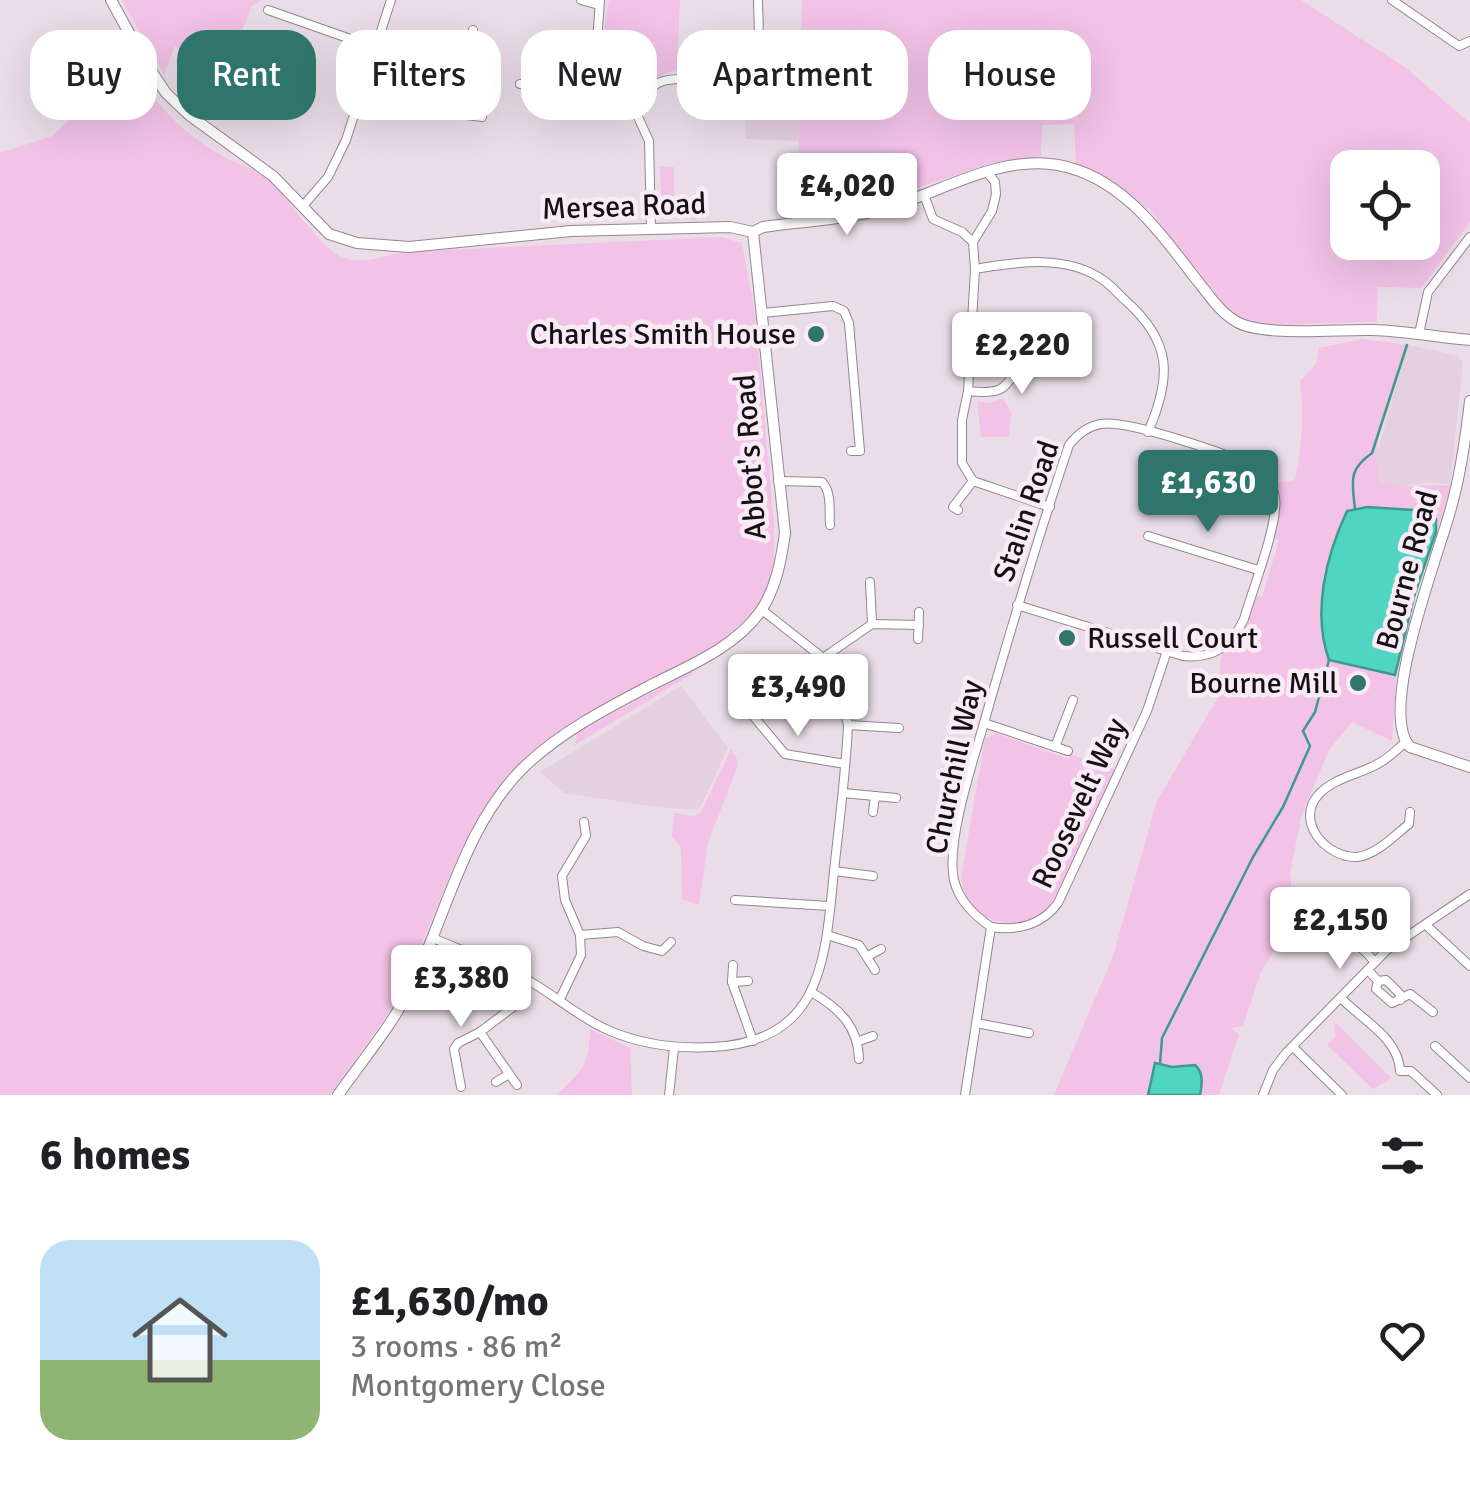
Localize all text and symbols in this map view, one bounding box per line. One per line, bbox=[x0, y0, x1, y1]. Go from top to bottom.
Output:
chip: Buy bbox=[30, 30, 157, 120]
chip: Rent bbox=[177, 30, 316, 120]
chip: Filters bbox=[336, 30, 501, 120]
chip: New bbox=[521, 30, 657, 120]
chip: Apartment bbox=[677, 30, 908, 120]
chip: House bbox=[928, 30, 1091, 120]
map controls bbox=[1330, 150, 1440, 260]
button: locate bbox=[1330, 150, 1440, 260]
pin: £4,020 bbox=[766, 153, 928, 238]
text: £4,020 bbox=[799, 166, 895, 205]
street label: Mersea Road bbox=[541, 185, 707, 228]
pin: £2,220 bbox=[941, 312, 1103, 397]
place label: Charles Smith House bbox=[530, 316, 796, 353]
marker: Charles Smith House bbox=[805, 323, 827, 345]
text: £2,220 bbox=[974, 325, 1070, 364]
street label: Abbot's Road bbox=[726, 373, 775, 541]
street label: Stalin Road bbox=[985, 436, 1068, 586]
pin: £1,630 bbox=[1127, 450, 1289, 535]
text: £1,630 bbox=[1160, 463, 1256, 502]
street label: Bourne Road bbox=[1368, 486, 1446, 654]
place label: Russell Court bbox=[1087, 620, 1258, 657]
marker: Russell Court bbox=[1056, 627, 1078, 649]
pin: £3,490 bbox=[717, 654, 879, 739]
place label: Bourne Mill bbox=[1189, 665, 1338, 702]
text: £3,490 bbox=[750, 667, 846, 706]
marker: Bourne Mill bbox=[1347, 672, 1369, 694]
street label: Churchill Way bbox=[918, 677, 991, 858]
street label: Roosevelt Way bbox=[1024, 712, 1135, 894]
pin: £2,150 bbox=[1259, 887, 1421, 972]
text: £2,150 bbox=[1292, 900, 1388, 939]
pin: £3,380 bbox=[380, 945, 542, 1030]
text: £3,380 bbox=[413, 958, 509, 997]
icon: filters bbox=[1375, 1128, 1430, 1183]
text: 6 homes bbox=[40, 1130, 190, 1181]
text: £1,630/mo bbox=[350, 1276, 549, 1327]
icon: home bbox=[120, 1280, 240, 1400]
icon: heart bbox=[1375, 1313, 1430, 1368]
text: 3 rooms · 86 m² bbox=[350, 1327, 563, 1366]
text: Montgomery Close bbox=[350, 1366, 606, 1405]

